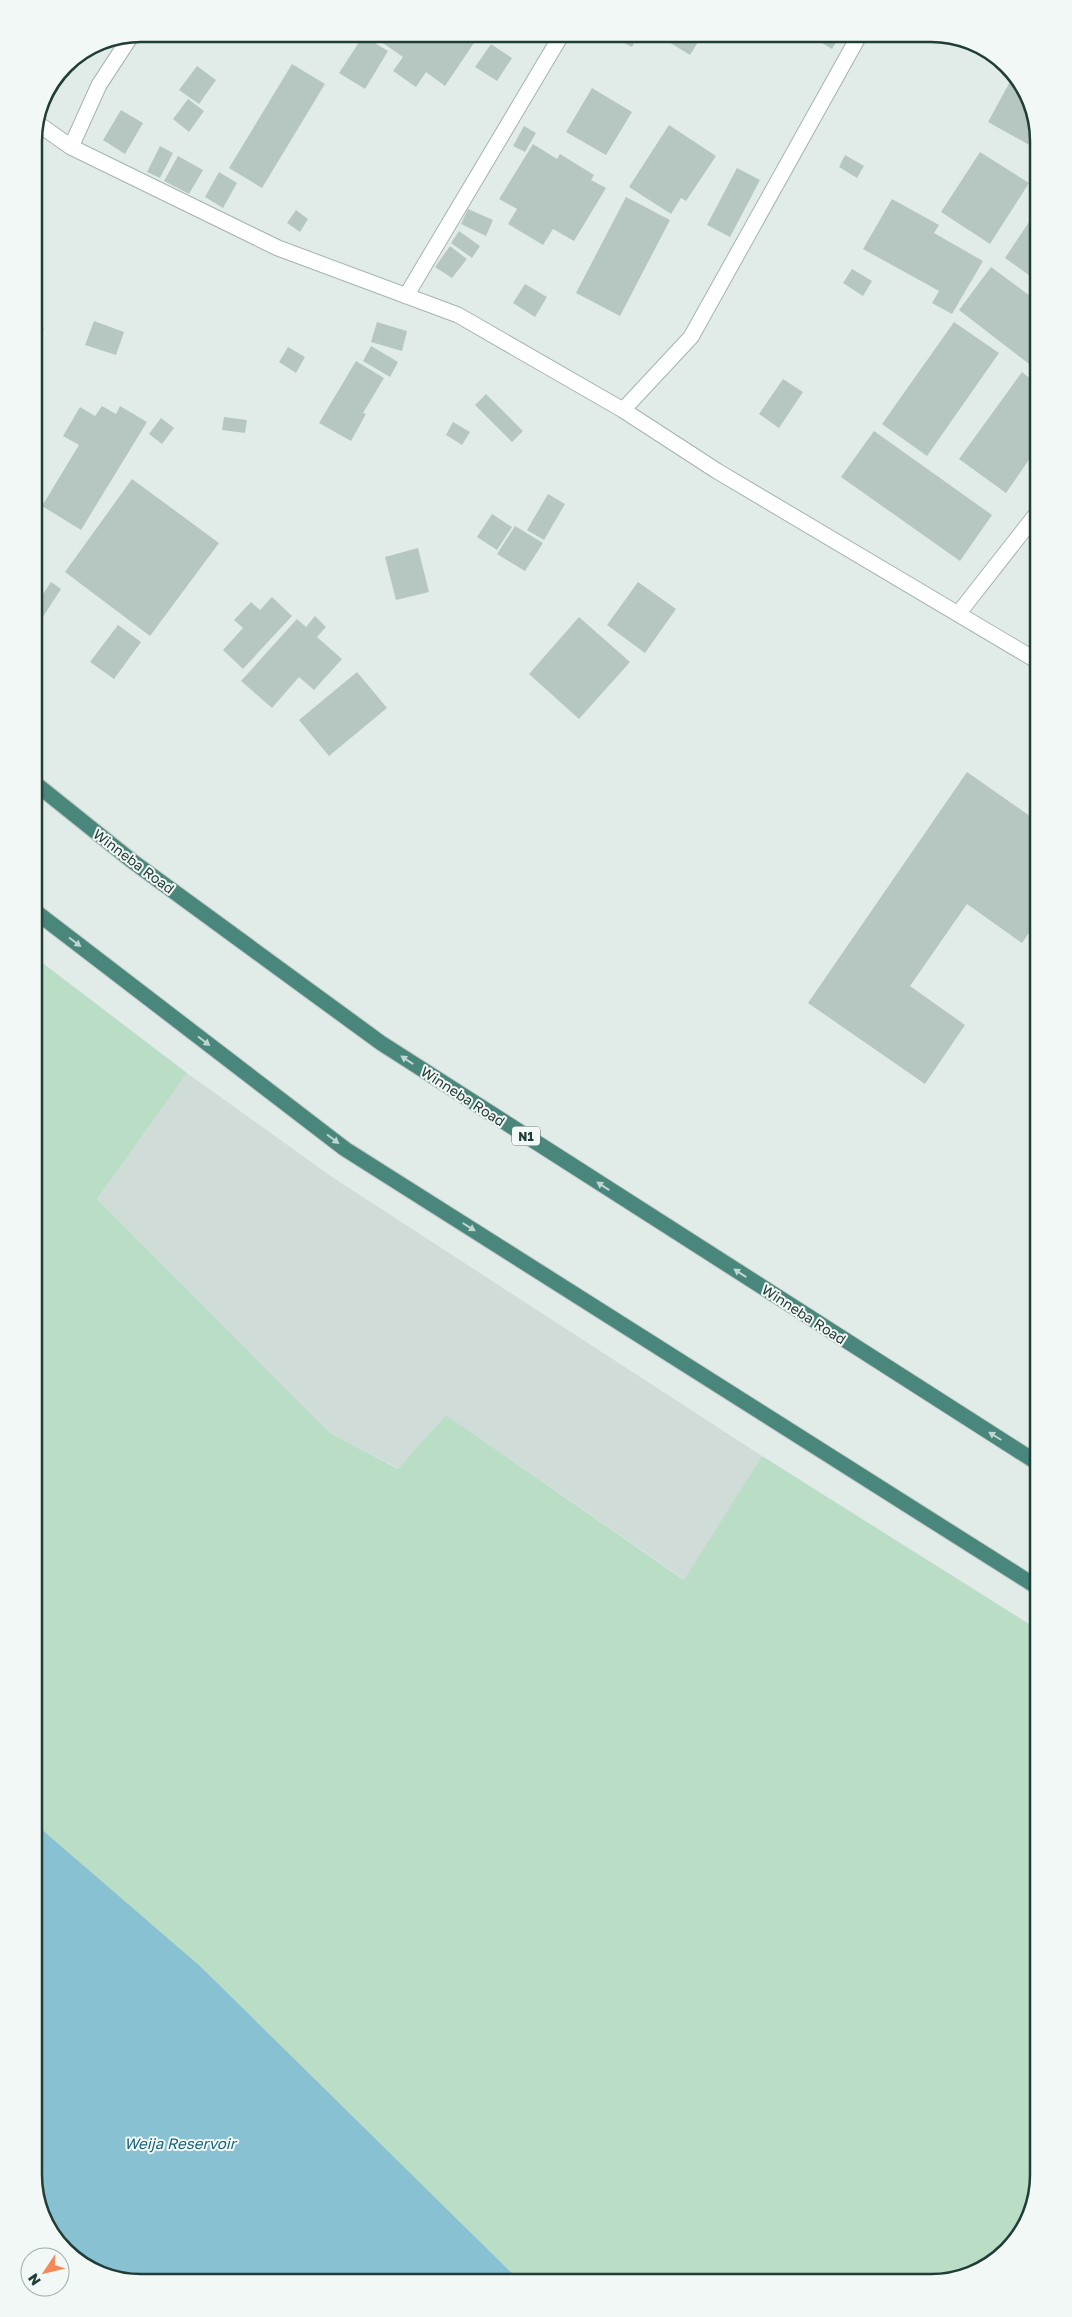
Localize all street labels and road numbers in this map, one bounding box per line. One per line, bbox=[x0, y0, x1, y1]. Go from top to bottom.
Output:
street label: Winneba Road bbox=[90, 825, 178, 897]
street label: Winneba Road bbox=[418, 1062, 508, 1130]
road number: N1 bbox=[512, 1126, 540, 1146]
street label: Winneba Road bbox=[759, 1280, 849, 1348]

